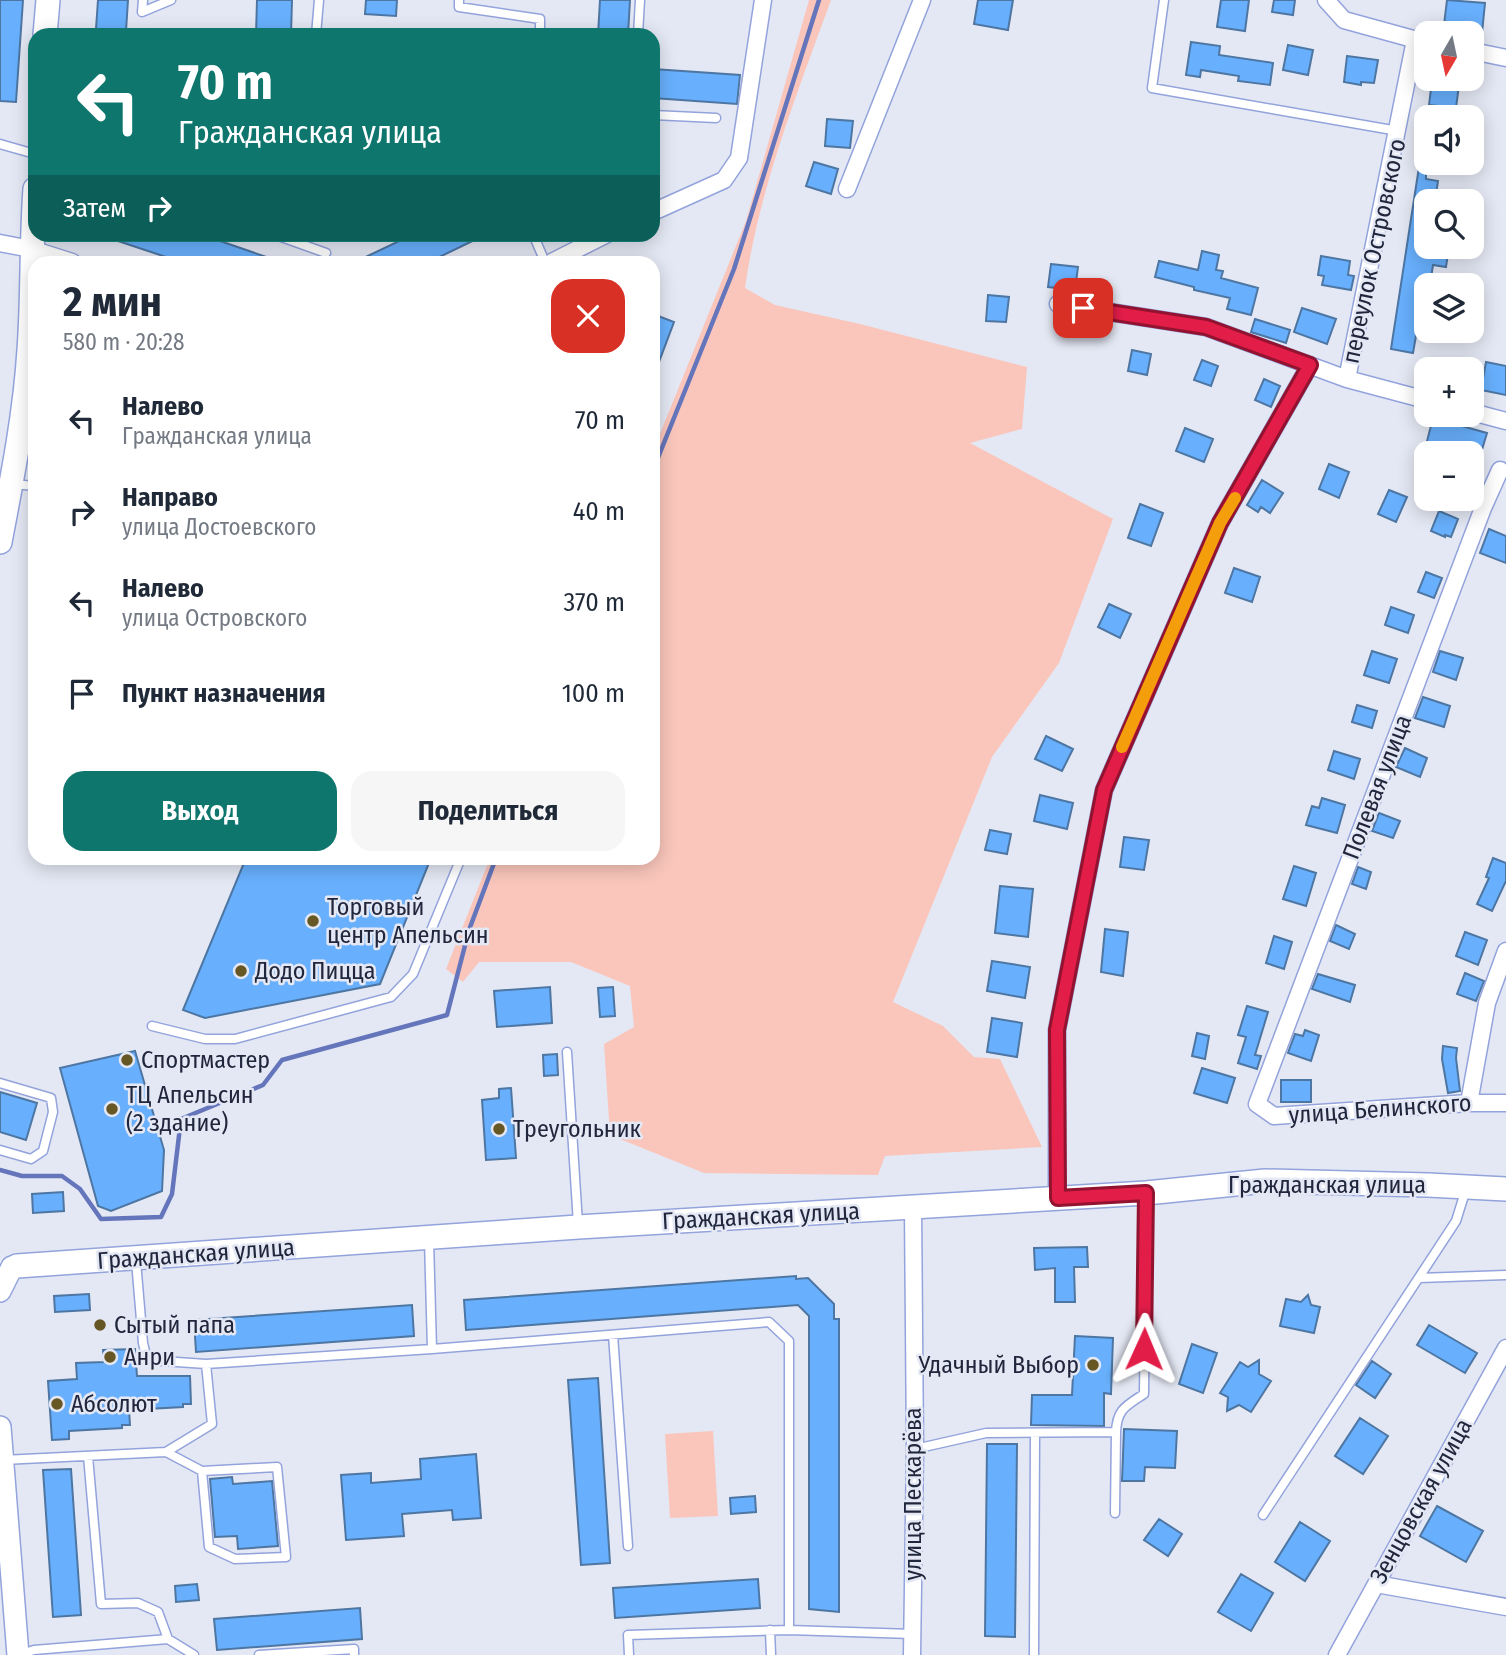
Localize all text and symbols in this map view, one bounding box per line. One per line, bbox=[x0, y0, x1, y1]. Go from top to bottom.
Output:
north arrow bbox=[1414, 21, 1484, 91]
map controls bbox=[1414, 21, 1484, 511]
text: 70 m bbox=[178, 53, 273, 112]
icon: left bbox=[63, 56, 154, 147]
button: sound bbox=[1414, 105, 1484, 175]
text: Гражданская улица bbox=[178, 113, 442, 151]
street label: переулок Островского bbox=[1336, 136, 1412, 366]
icon: right bbox=[140, 189, 178, 227]
button: search bbox=[1414, 189, 1484, 259]
text: Затем bbox=[63, 193, 126, 224]
button: layers bbox=[1414, 273, 1484, 343]
text: 2 мин bbox=[63, 277, 162, 327]
pin bbox=[1053, 278, 1113, 338]
button: close bbox=[551, 279, 625, 353]
icon: arrive bbox=[1064, 289, 1102, 327]
text: 580 m · 20:28 bbox=[63, 328, 184, 356]
button: + bbox=[1414, 357, 1484, 427]
text: Налево bbox=[122, 391, 204, 422]
icon: left bbox=[63, 402, 101, 440]
text: 70 m bbox=[575, 405, 625, 436]
text: Гражданская улица bbox=[122, 422, 312, 450]
button: − bbox=[1414, 441, 1484, 511]
text: Направо bbox=[122, 482, 218, 513]
icon: right bbox=[63, 493, 101, 531]
text: 40 m bbox=[573, 496, 625, 527]
text: улица Достоевского bbox=[122, 513, 316, 541]
text: Налево bbox=[122, 573, 204, 604]
icon: left bbox=[63, 584, 101, 622]
text: 370 m bbox=[564, 587, 625, 618]
text: улица Островского bbox=[122, 604, 307, 632]
icon: arrive bbox=[63, 675, 101, 713]
text: Пункт назначения bbox=[122, 678, 326, 709]
text: 100 m bbox=[562, 678, 625, 709]
street label: Полевая улица bbox=[1337, 711, 1417, 863]
button: Выход bbox=[63, 771, 337, 851]
button: Поделиться bbox=[351, 771, 625, 851]
place label: Торговый центр Апельсин bbox=[327, 893, 489, 949]
marker: Торговый центр Апельсин bbox=[305, 913, 321, 929]
place label: Додо Пицца bbox=[254, 957, 376, 985]
marker: Додо Пицца bbox=[233, 963, 249, 979]
place label: Спортмастер bbox=[141, 1046, 270, 1074]
marker: Спортмастер bbox=[119, 1052, 135, 1068]
place label: ТЦ Апельсин (2 здание) bbox=[126, 1081, 254, 1137]
street label: улица Белинского bbox=[1288, 1089, 1472, 1129]
marker: ТЦ Апельсин (2 здание) bbox=[104, 1101, 120, 1117]
place label: Треугольник bbox=[513, 1115, 642, 1143]
marker: Треугольник bbox=[491, 1121, 507, 1137]
street label: Гражданская улица bbox=[1228, 1171, 1426, 1199]
street label: Гражданская улица bbox=[661, 1197, 861, 1235]
street label: Гражданская улица bbox=[96, 1233, 296, 1275]
place label: Сытый папа bbox=[114, 1311, 235, 1339]
position arrow bbox=[1107, 1312, 1181, 1386]
marker: Сытый папа bbox=[92, 1317, 108, 1333]
place label: Анри bbox=[124, 1343, 175, 1371]
marker: Анри bbox=[102, 1349, 118, 1365]
place label: Удачный Выбор bbox=[918, 1351, 1079, 1379]
marker: Удачный Выбор bbox=[1085, 1357, 1101, 1373]
place label: Абсолют bbox=[71, 1390, 157, 1418]
marker: Абсолют bbox=[49, 1396, 65, 1412]
street label: улица Пескарёва bbox=[899, 1407, 927, 1581]
street label: Зенцовская улица bbox=[1364, 1414, 1478, 1588]

